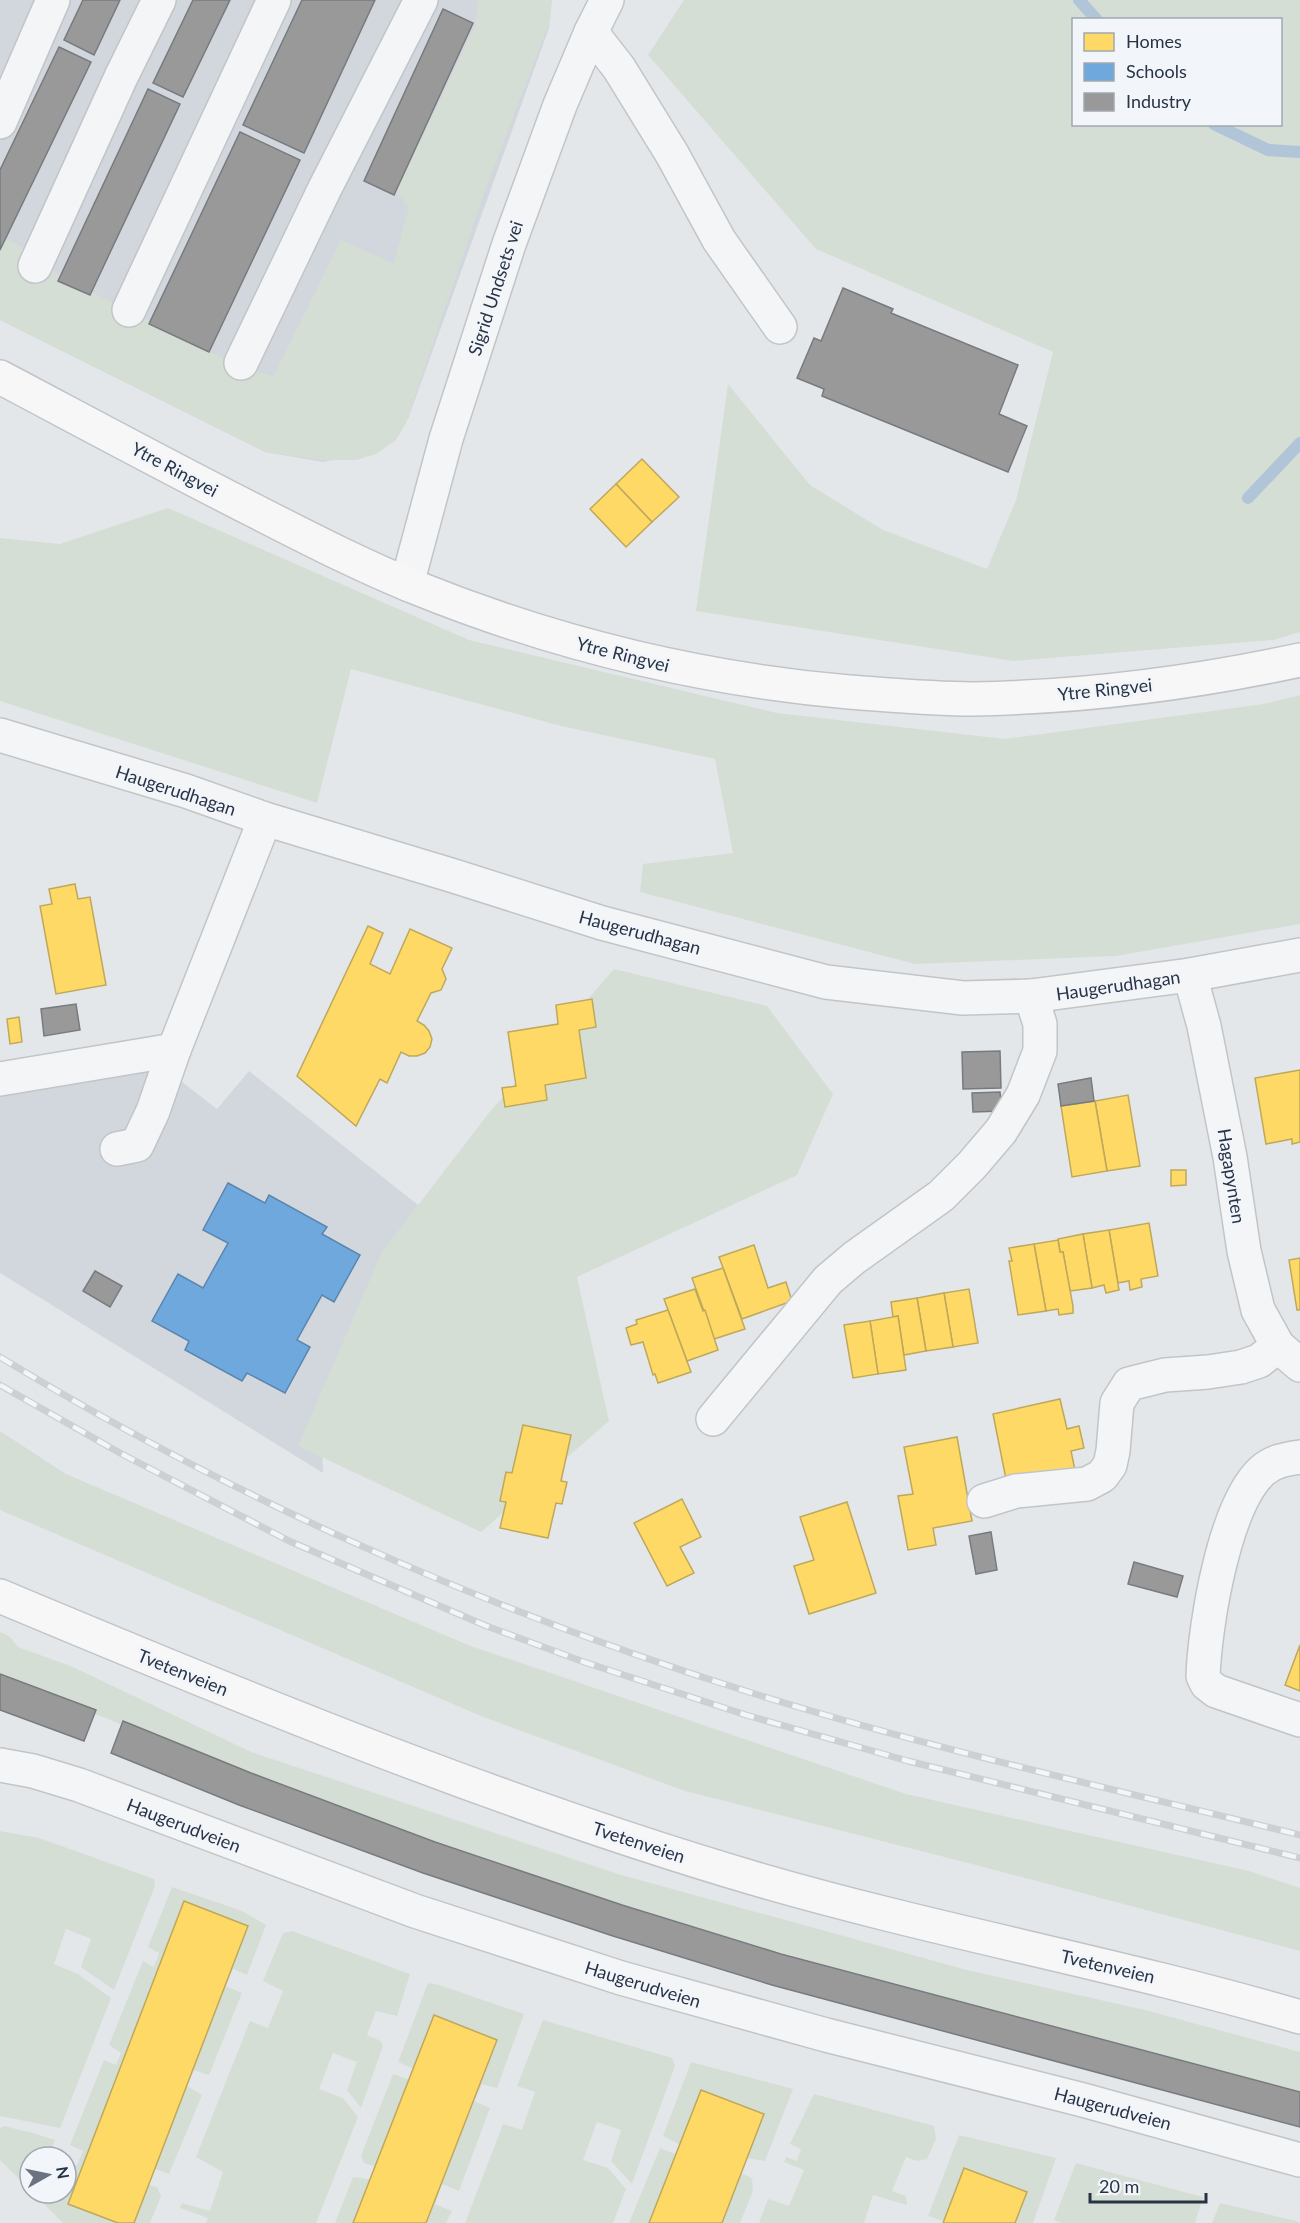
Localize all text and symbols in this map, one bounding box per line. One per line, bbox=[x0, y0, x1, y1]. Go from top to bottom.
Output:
legend bbox=[1072, 18, 1282, 126]
text: Homes bbox=[1126, 30, 1182, 52]
text: Schools bbox=[1126, 60, 1187, 82]
text: Industry bbox=[1126, 90, 1192, 112]
street label: Sigrid Undsets vei bbox=[463, 218, 527, 358]
street label: Ytre Ringvei bbox=[128, 437, 222, 501]
street label: Ytre Ringvei bbox=[574, 632, 672, 676]
street label: Ytre Ringvei bbox=[1057, 673, 1153, 705]
street label: Haugerudhagan bbox=[113, 760, 239, 820]
street label: Haugerudhagan bbox=[577, 905, 703, 959]
street label: Haugerudhagan bbox=[1054, 965, 1182, 1005]
street label: Hagapynten bbox=[1214, 1127, 1250, 1225]
street label: Tvetenveien bbox=[135, 1644, 231, 1700]
street label: Haugerudveien bbox=[124, 1793, 244, 1857]
street label: Tvetenveien bbox=[590, 1817, 688, 1867]
street label: Tvetenveien bbox=[1059, 1945, 1157, 1987]
street label: Haugerudveien bbox=[582, 1956, 704, 2012]
street label: Haugerudveien bbox=[1052, 2082, 1174, 2134]
north arrow bbox=[18, 2145, 78, 2205]
text: N bbox=[53, 2165, 74, 2180]
scale bar bbox=[1090, 2166, 1206, 2204]
text: 20 m bbox=[1099, 2175, 1139, 2197]

